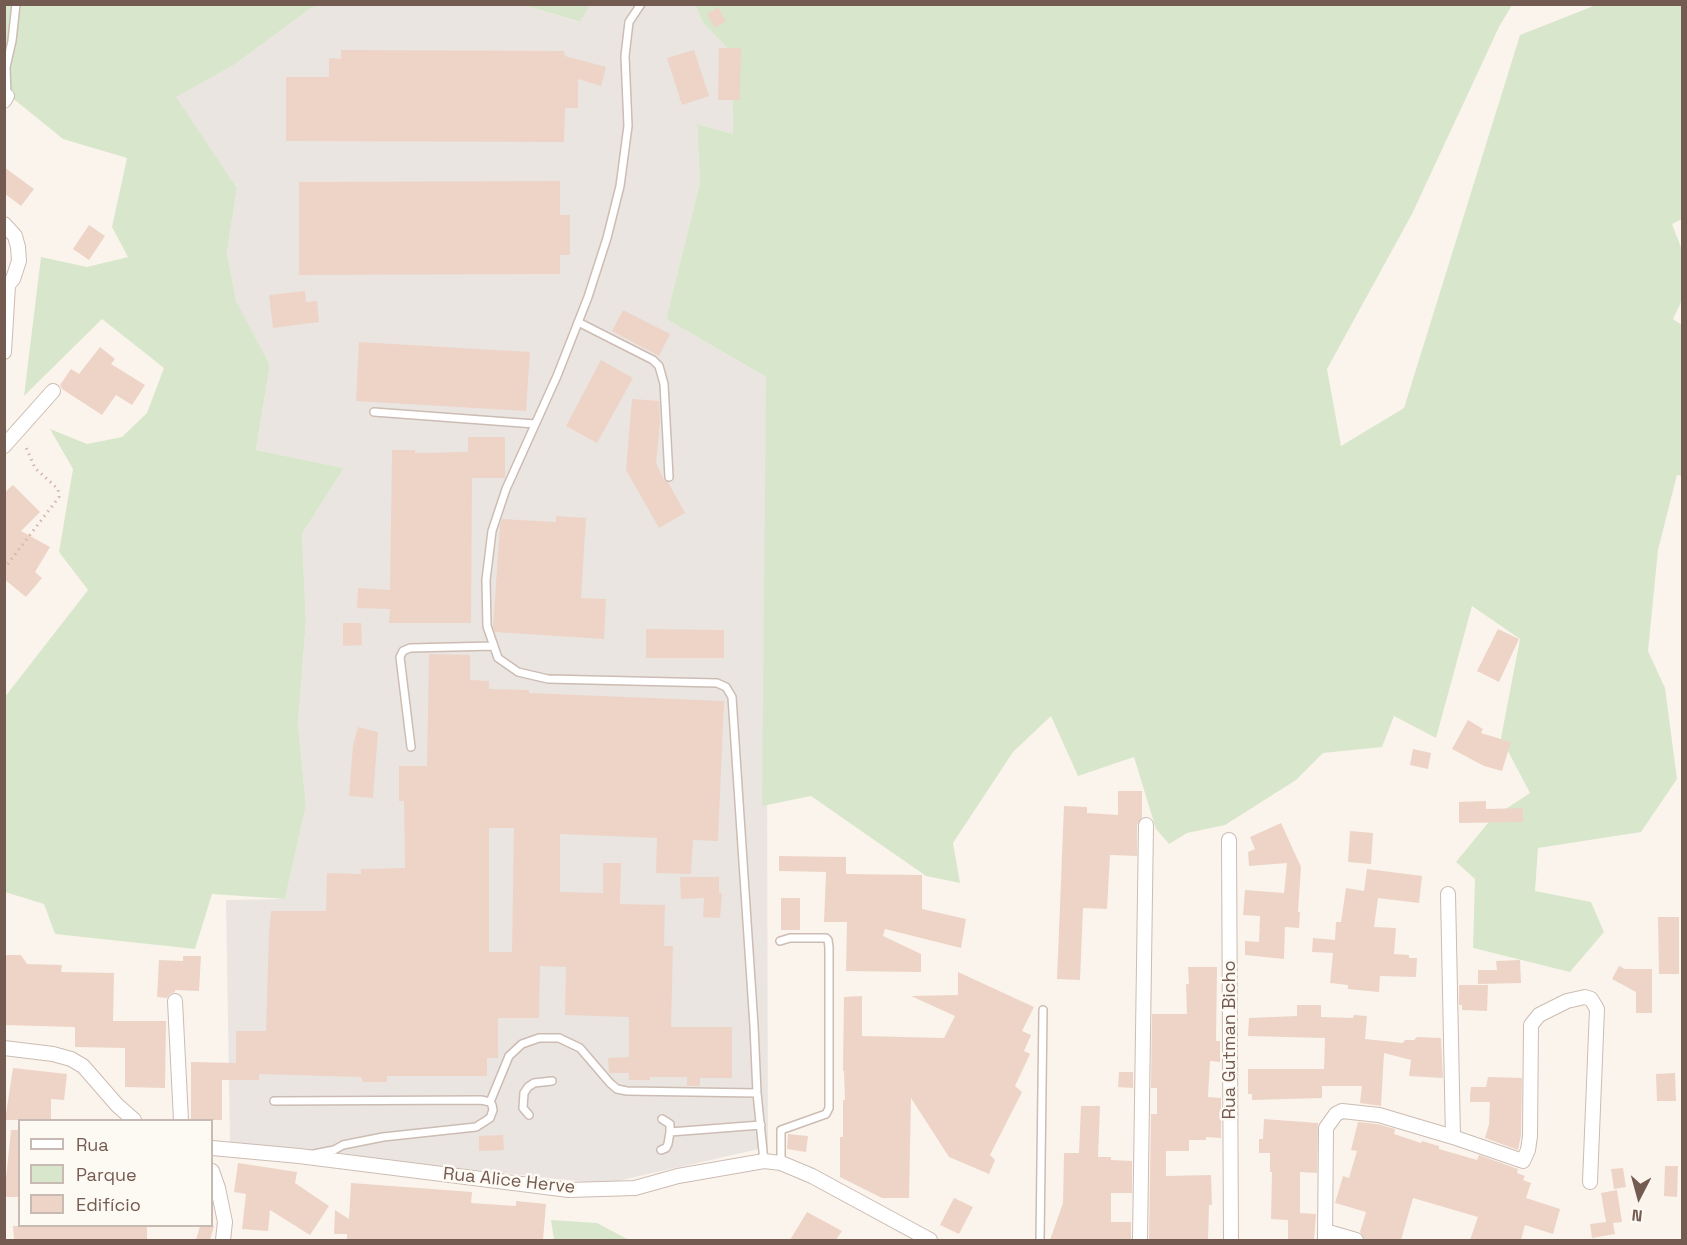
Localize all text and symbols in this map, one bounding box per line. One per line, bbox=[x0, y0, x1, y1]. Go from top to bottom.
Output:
street label: Rua Gutman Bicho bbox=[1219, 960, 1241, 1120]
legend bbox=[18, 1119, 213, 1227]
text: Rua bbox=[76, 1133, 109, 1156]
text: Parque bbox=[76, 1163, 137, 1186]
street label: Rua Alice Herve bbox=[442, 1163, 576, 1199]
north arrow bbox=[1609, 1167, 1669, 1227]
text: Edifício bbox=[76, 1193, 141, 1216]
text: N bbox=[1631, 1204, 1644, 1226]

